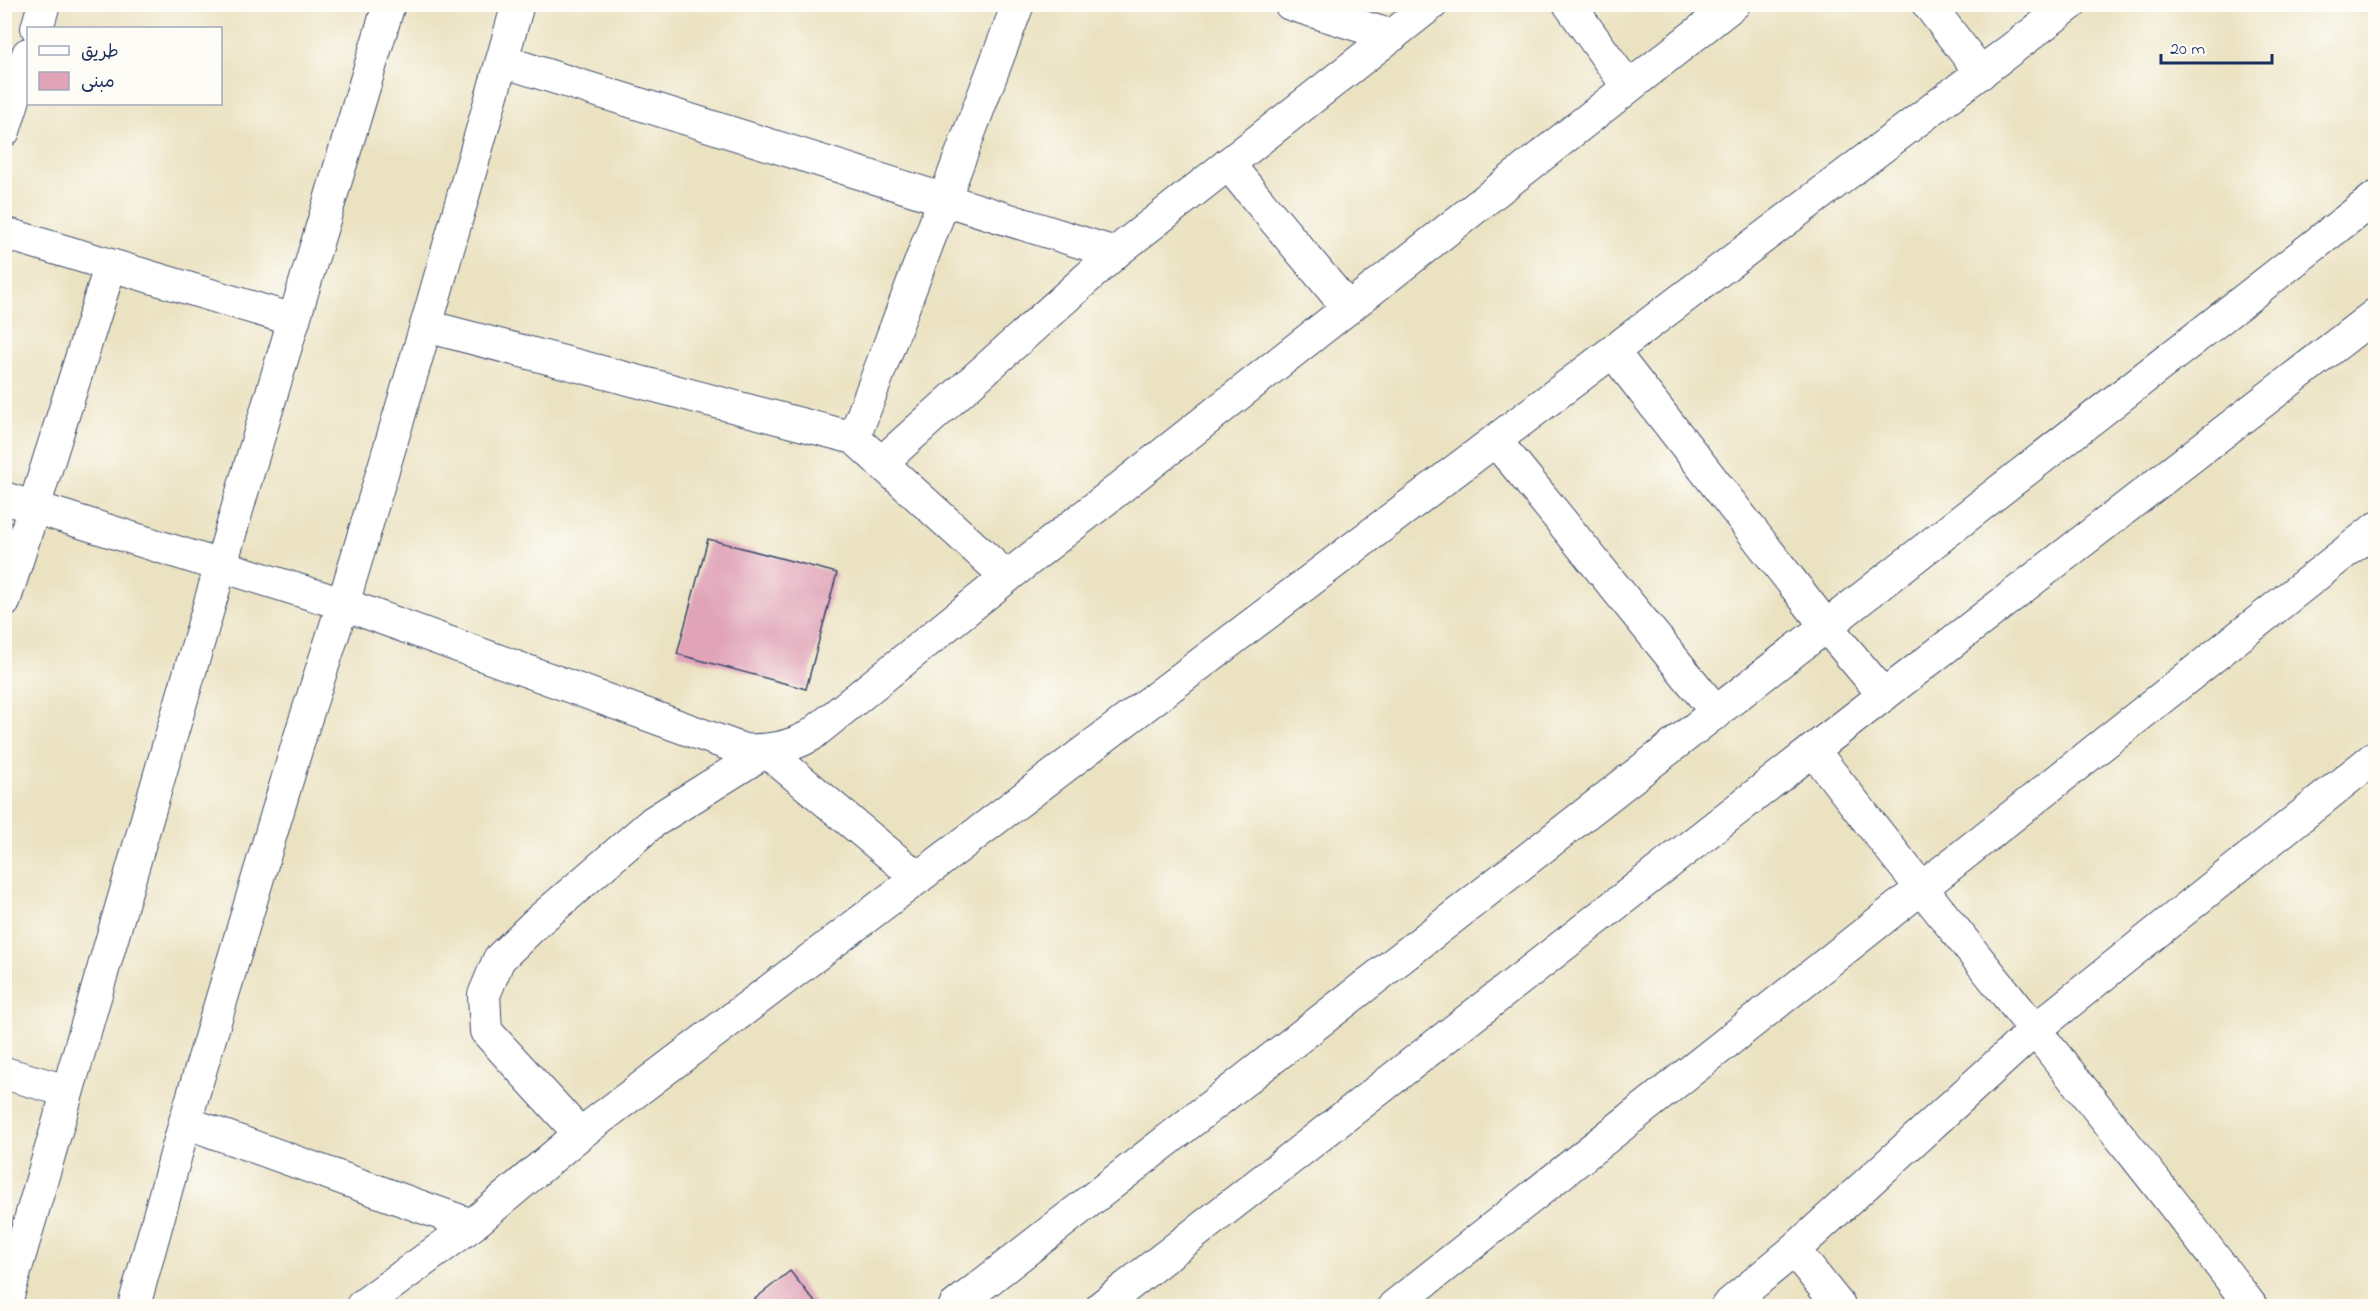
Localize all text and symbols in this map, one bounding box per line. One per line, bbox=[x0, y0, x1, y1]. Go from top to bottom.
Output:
legend bbox=[27, 27, 222, 105]
scale bar bbox=[2161, 27, 2272, 65]
text: 20 m bbox=[2170, 37, 2205, 63]
text: طريق bbox=[81, 40, 119, 66]
text: مبنى bbox=[81, 70, 115, 96]

